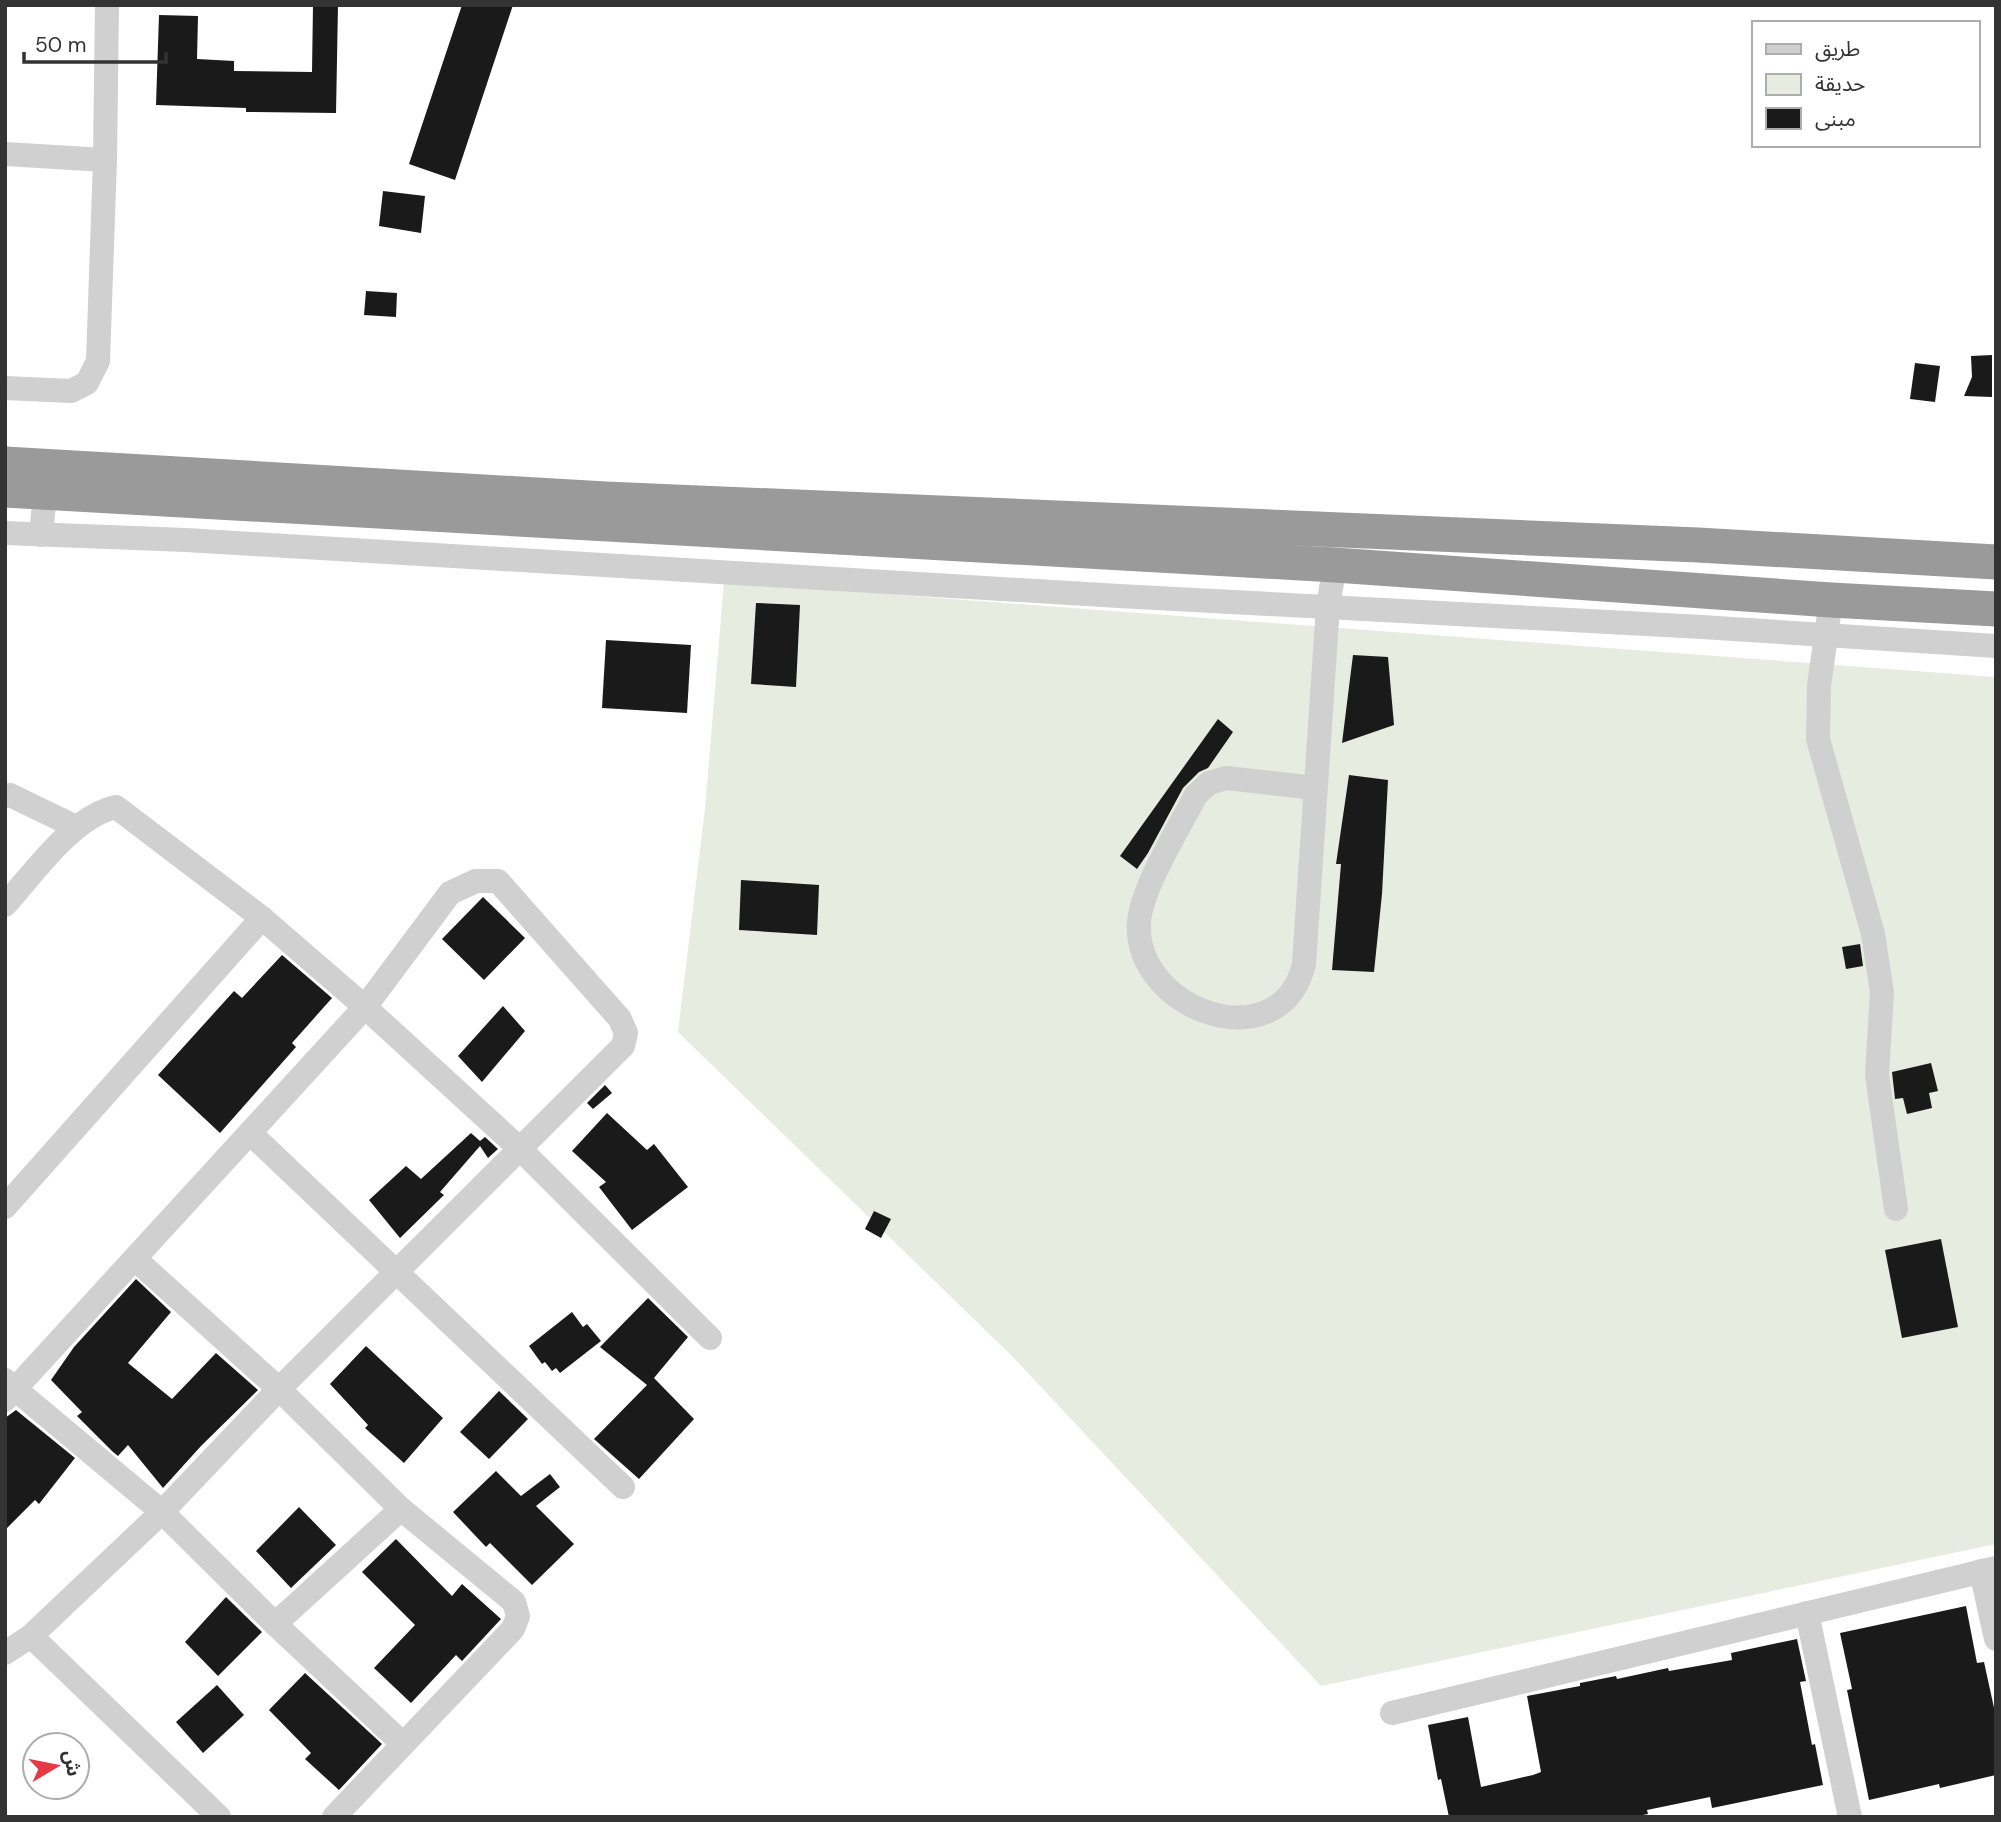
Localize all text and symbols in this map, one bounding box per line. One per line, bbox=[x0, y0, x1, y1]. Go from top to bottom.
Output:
scale bar bbox=[24, 21, 166, 65]
legend bbox=[1752, 21, 1980, 147]
text: 50 m bbox=[35, 31, 86, 59]
text: طريق bbox=[1815, 35, 1860, 63]
text: حديقة bbox=[1815, 70, 1865, 98]
text: مبنى bbox=[1815, 105, 1856, 133]
north arrow bbox=[21, 1731, 91, 1801]
text: ش bbox=[58, 1748, 87, 1778]

